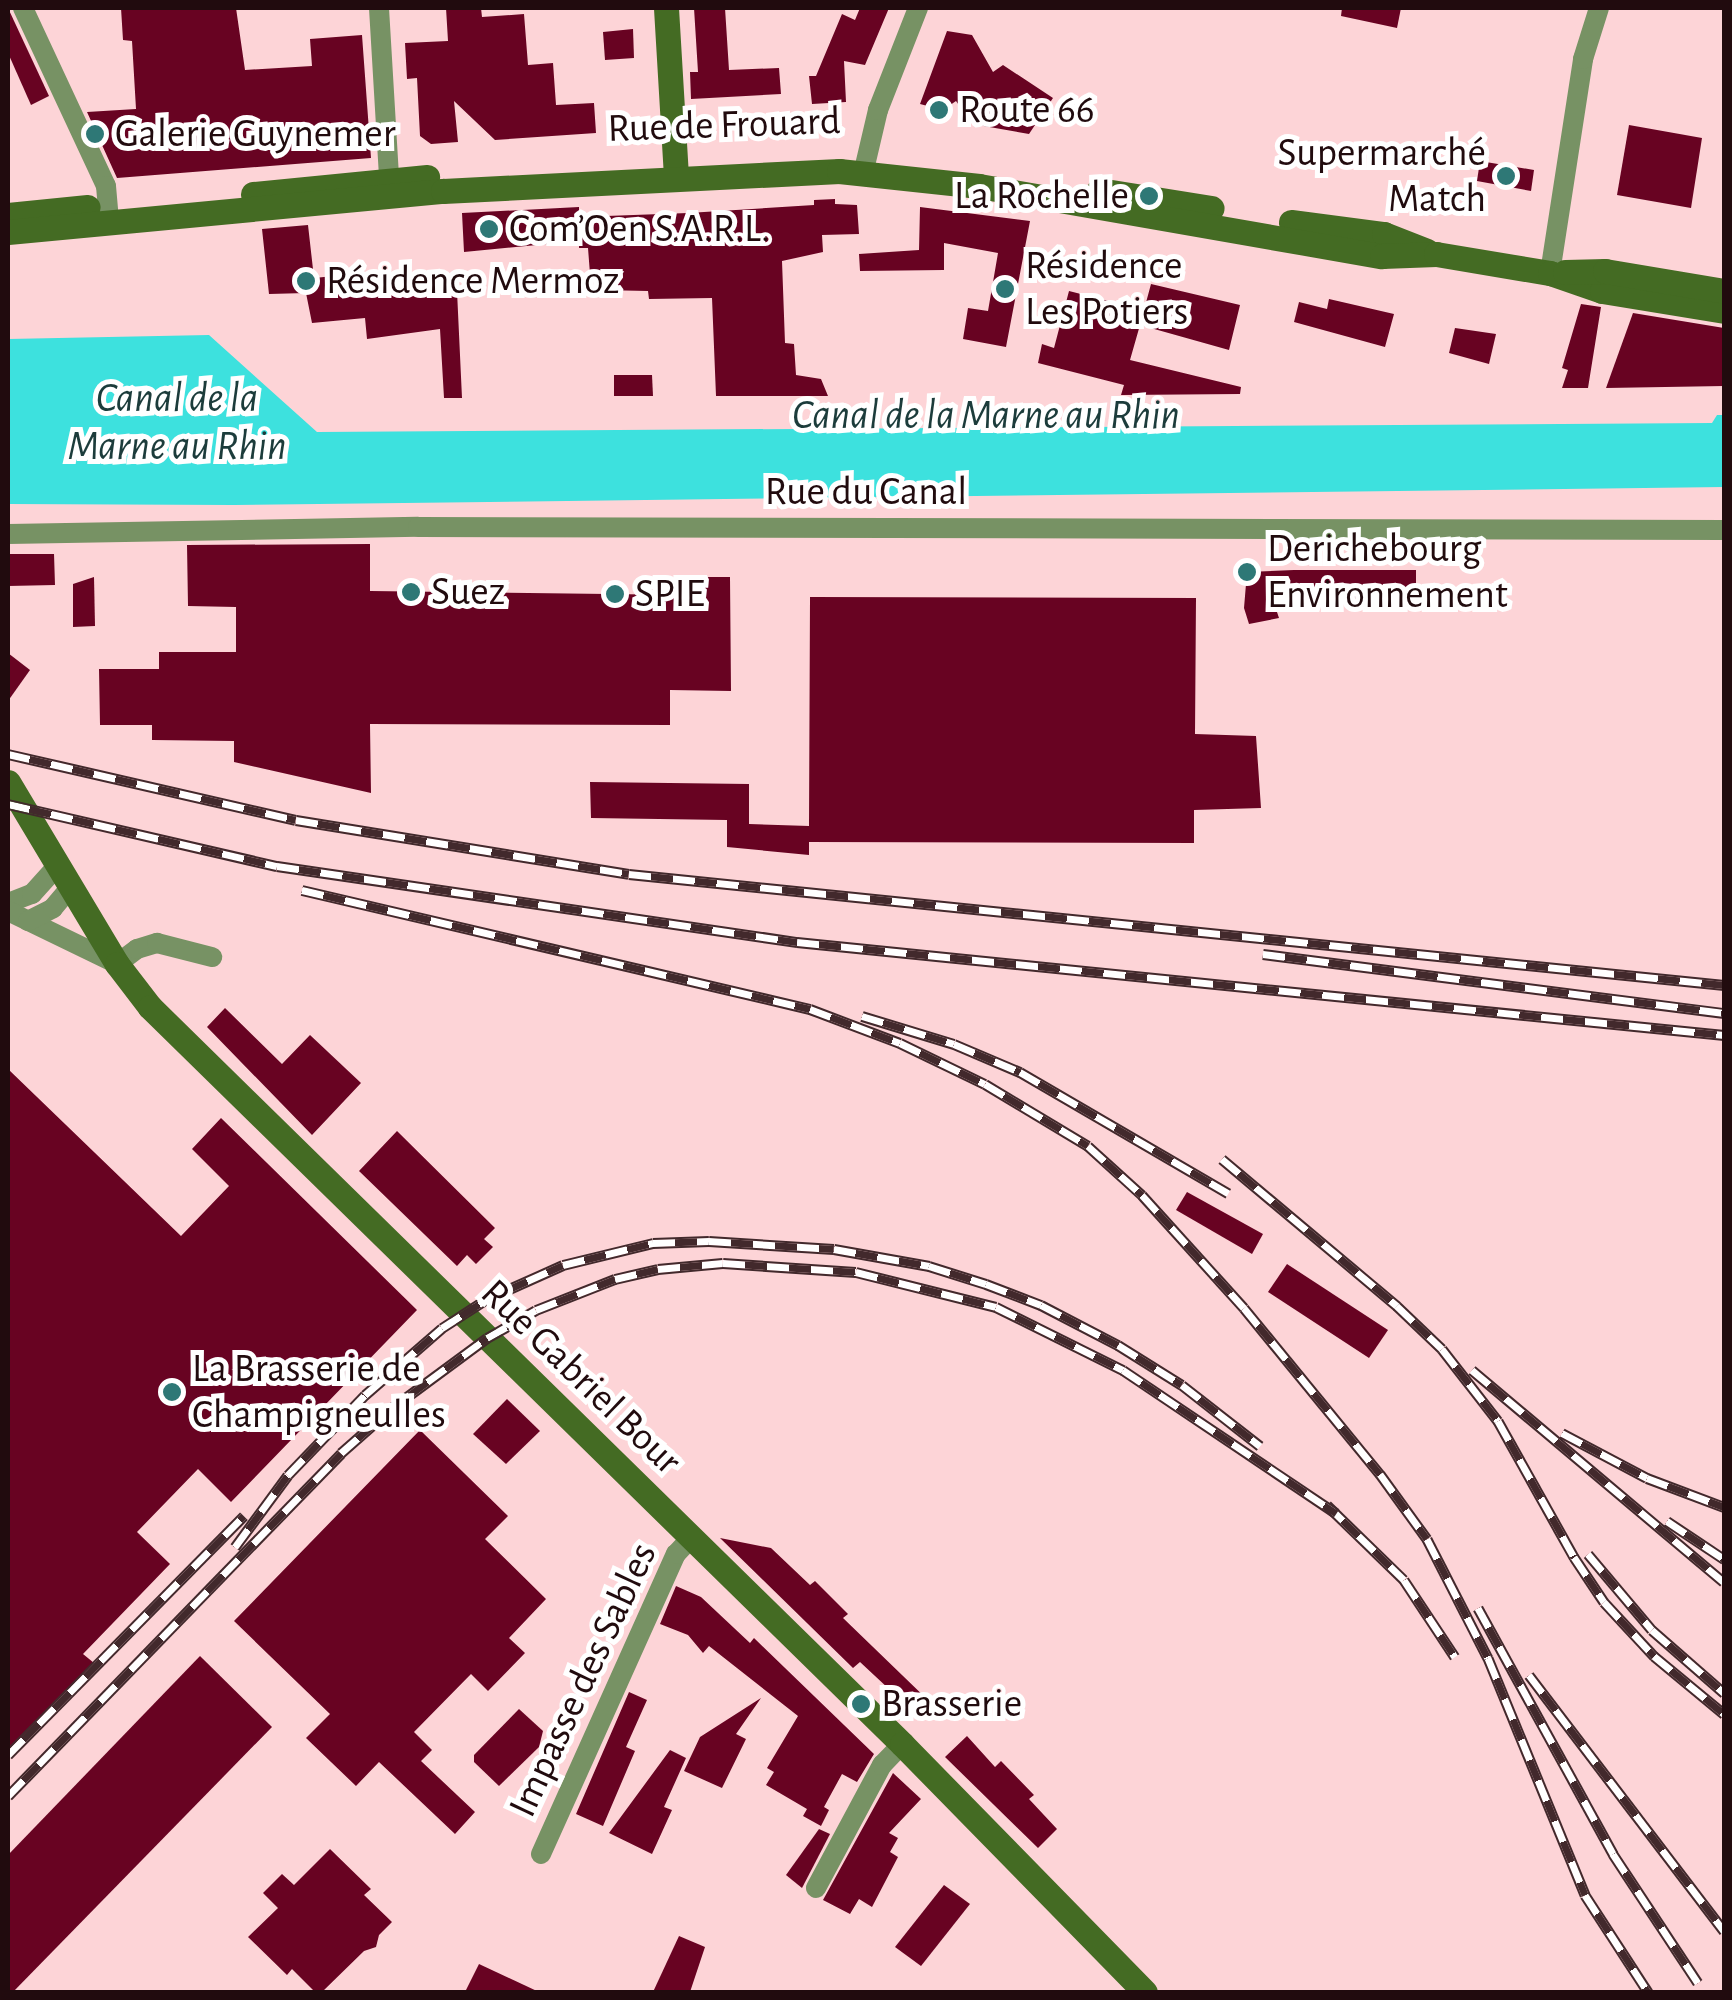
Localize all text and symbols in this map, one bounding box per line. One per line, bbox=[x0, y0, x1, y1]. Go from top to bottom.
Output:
place label: Route 66 bbox=[959, 86, 1095, 134]
street label: Rue de Frouard bbox=[607, 97, 841, 153]
marker: Route 66 bbox=[928, 99, 950, 121]
place label: Galerie Guynemer bbox=[115, 110, 396, 158]
marker: Galerie Guynemer bbox=[84, 123, 106, 145]
place label: Supermarché Match bbox=[1277, 129, 1486, 223]
marker: Supermarché Match bbox=[1495, 165, 1517, 187]
place label: La Rochelle bbox=[954, 172, 1129, 220]
marker: La Rochelle bbox=[1138, 185, 1160, 207]
place label: Com’Oen S.A.R.L. bbox=[509, 205, 770, 253]
marker: Com’Oen S.A.R.L. bbox=[478, 218, 500, 240]
place label: Résidence Les Potiers bbox=[1025, 242, 1188, 336]
place label: Résidence Mermoz bbox=[326, 257, 620, 305]
marker: Résidence Mermoz bbox=[295, 270, 317, 292]
marker: Résidence Les Potiers bbox=[994, 278, 1016, 300]
water label: Canal de la Marne au Rhin bbox=[67, 373, 287, 472]
water label: Canal de la Marne au Rhin bbox=[792, 390, 1180, 440]
street label: Rue du Canal bbox=[765, 468, 967, 516]
place label: Derichebourg Environnement bbox=[1267, 525, 1508, 619]
marker: Derichebourg Environnement bbox=[1236, 561, 1258, 583]
place label: Suez bbox=[431, 568, 505, 616]
place label: SPIE bbox=[635, 570, 705, 618]
marker: Suez bbox=[400, 581, 422, 603]
marker: SPIE bbox=[604, 583, 626, 605]
street label: Rue Gabriel Bour bbox=[471, 1269, 691, 1485]
place label: La Brasserie de Champigneulles bbox=[192, 1345, 446, 1439]
marker: La Brasserie de Champigneulles bbox=[161, 1381, 183, 1403]
street label: Impasse des Sables bbox=[499, 1535, 667, 1825]
place label: Brasserie bbox=[881, 1680, 1022, 1728]
marker: Brasserie bbox=[850, 1693, 872, 1715]

